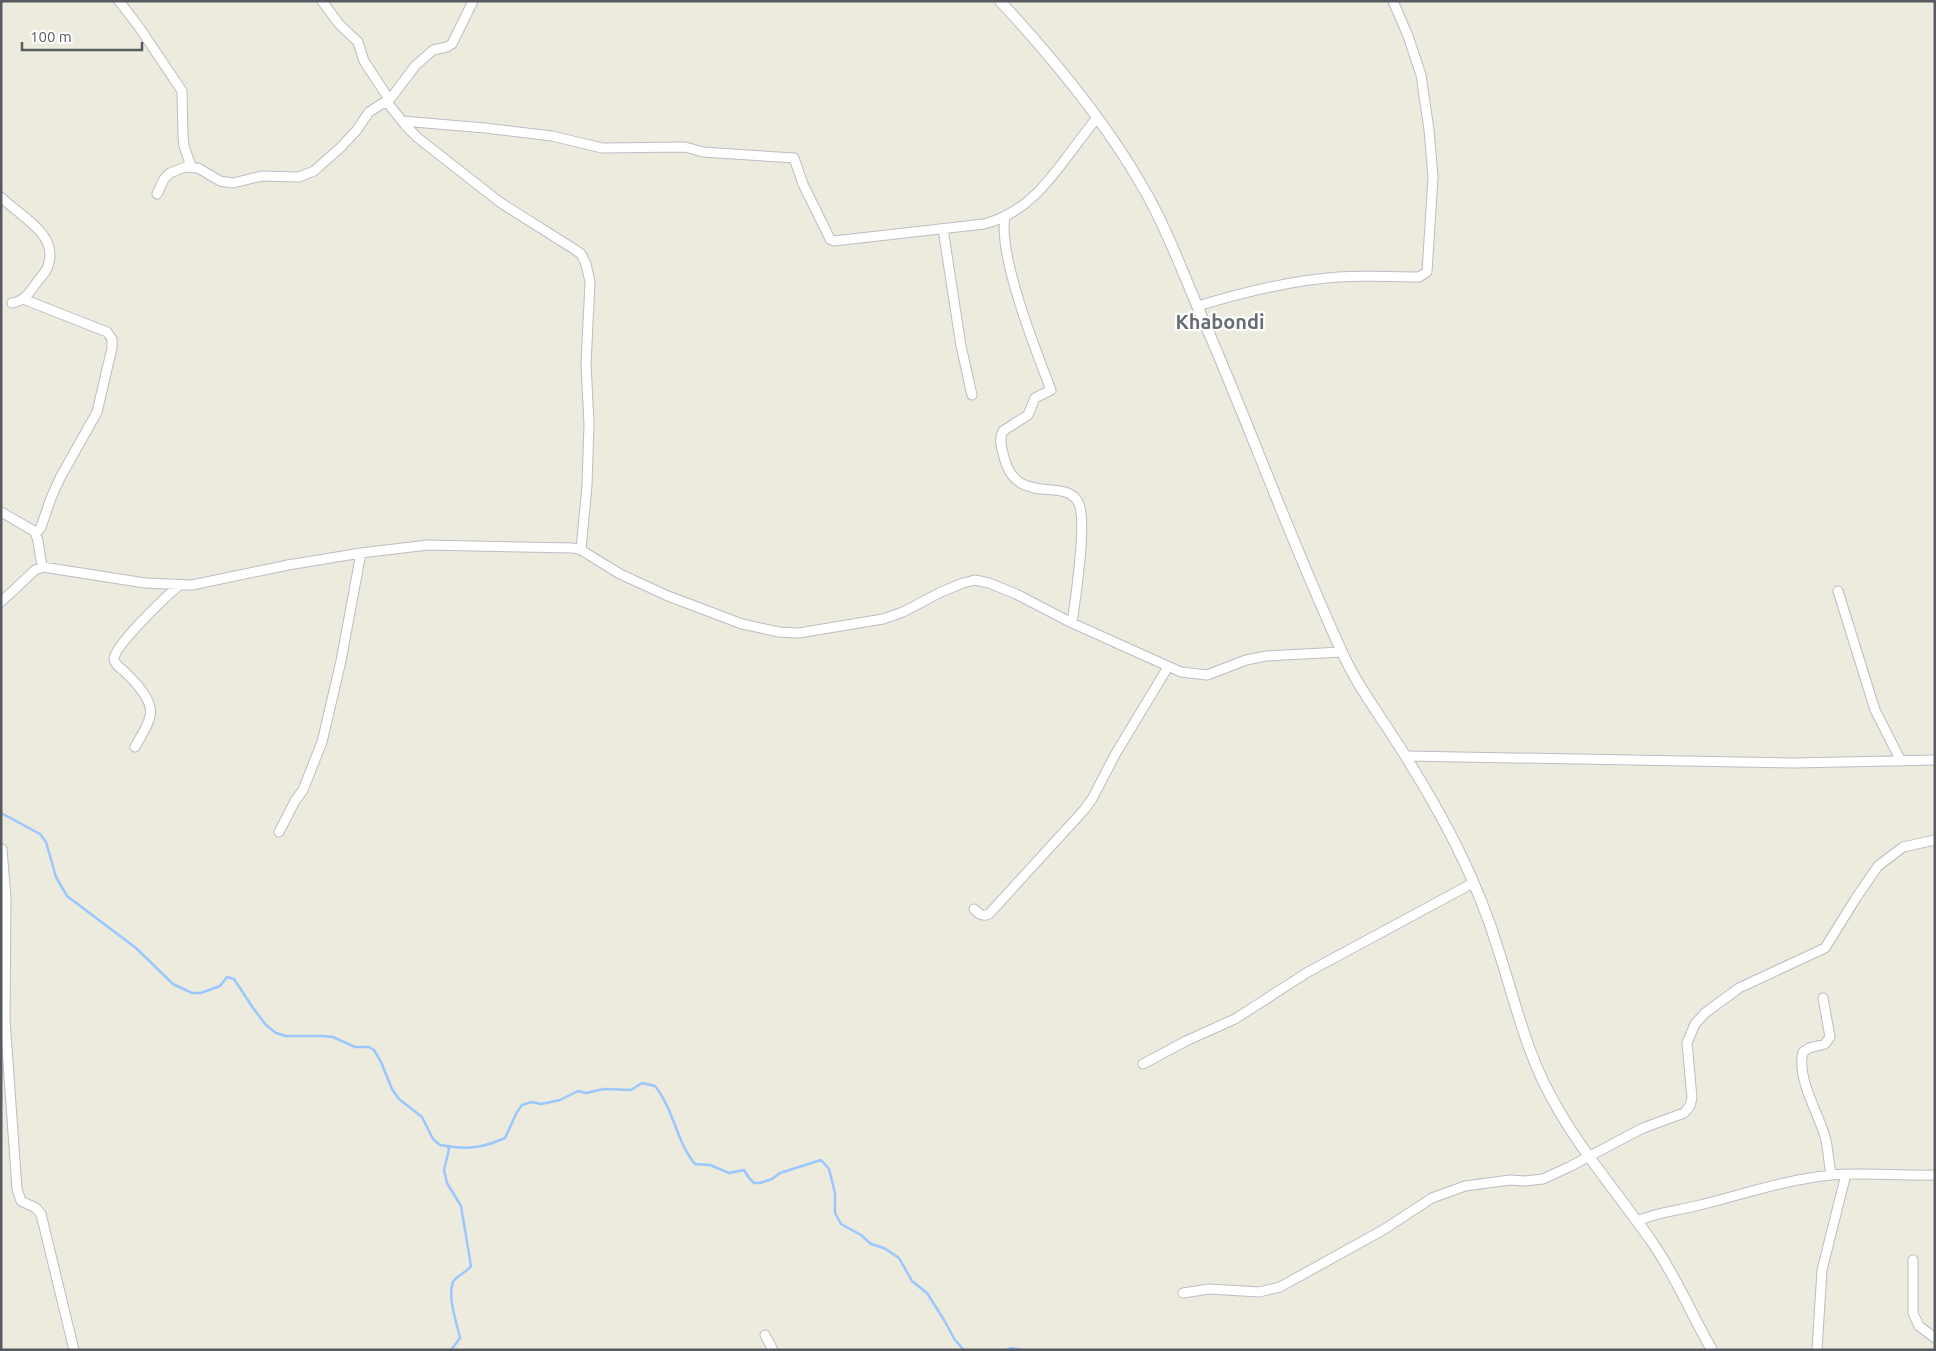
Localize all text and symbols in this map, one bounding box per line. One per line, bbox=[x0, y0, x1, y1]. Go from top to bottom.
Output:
scale bar bbox=[22, 20, 142, 52]
text: 100 m bbox=[30, 28, 72, 45]
district label: Khabondi bbox=[1175, 310, 1265, 333]

